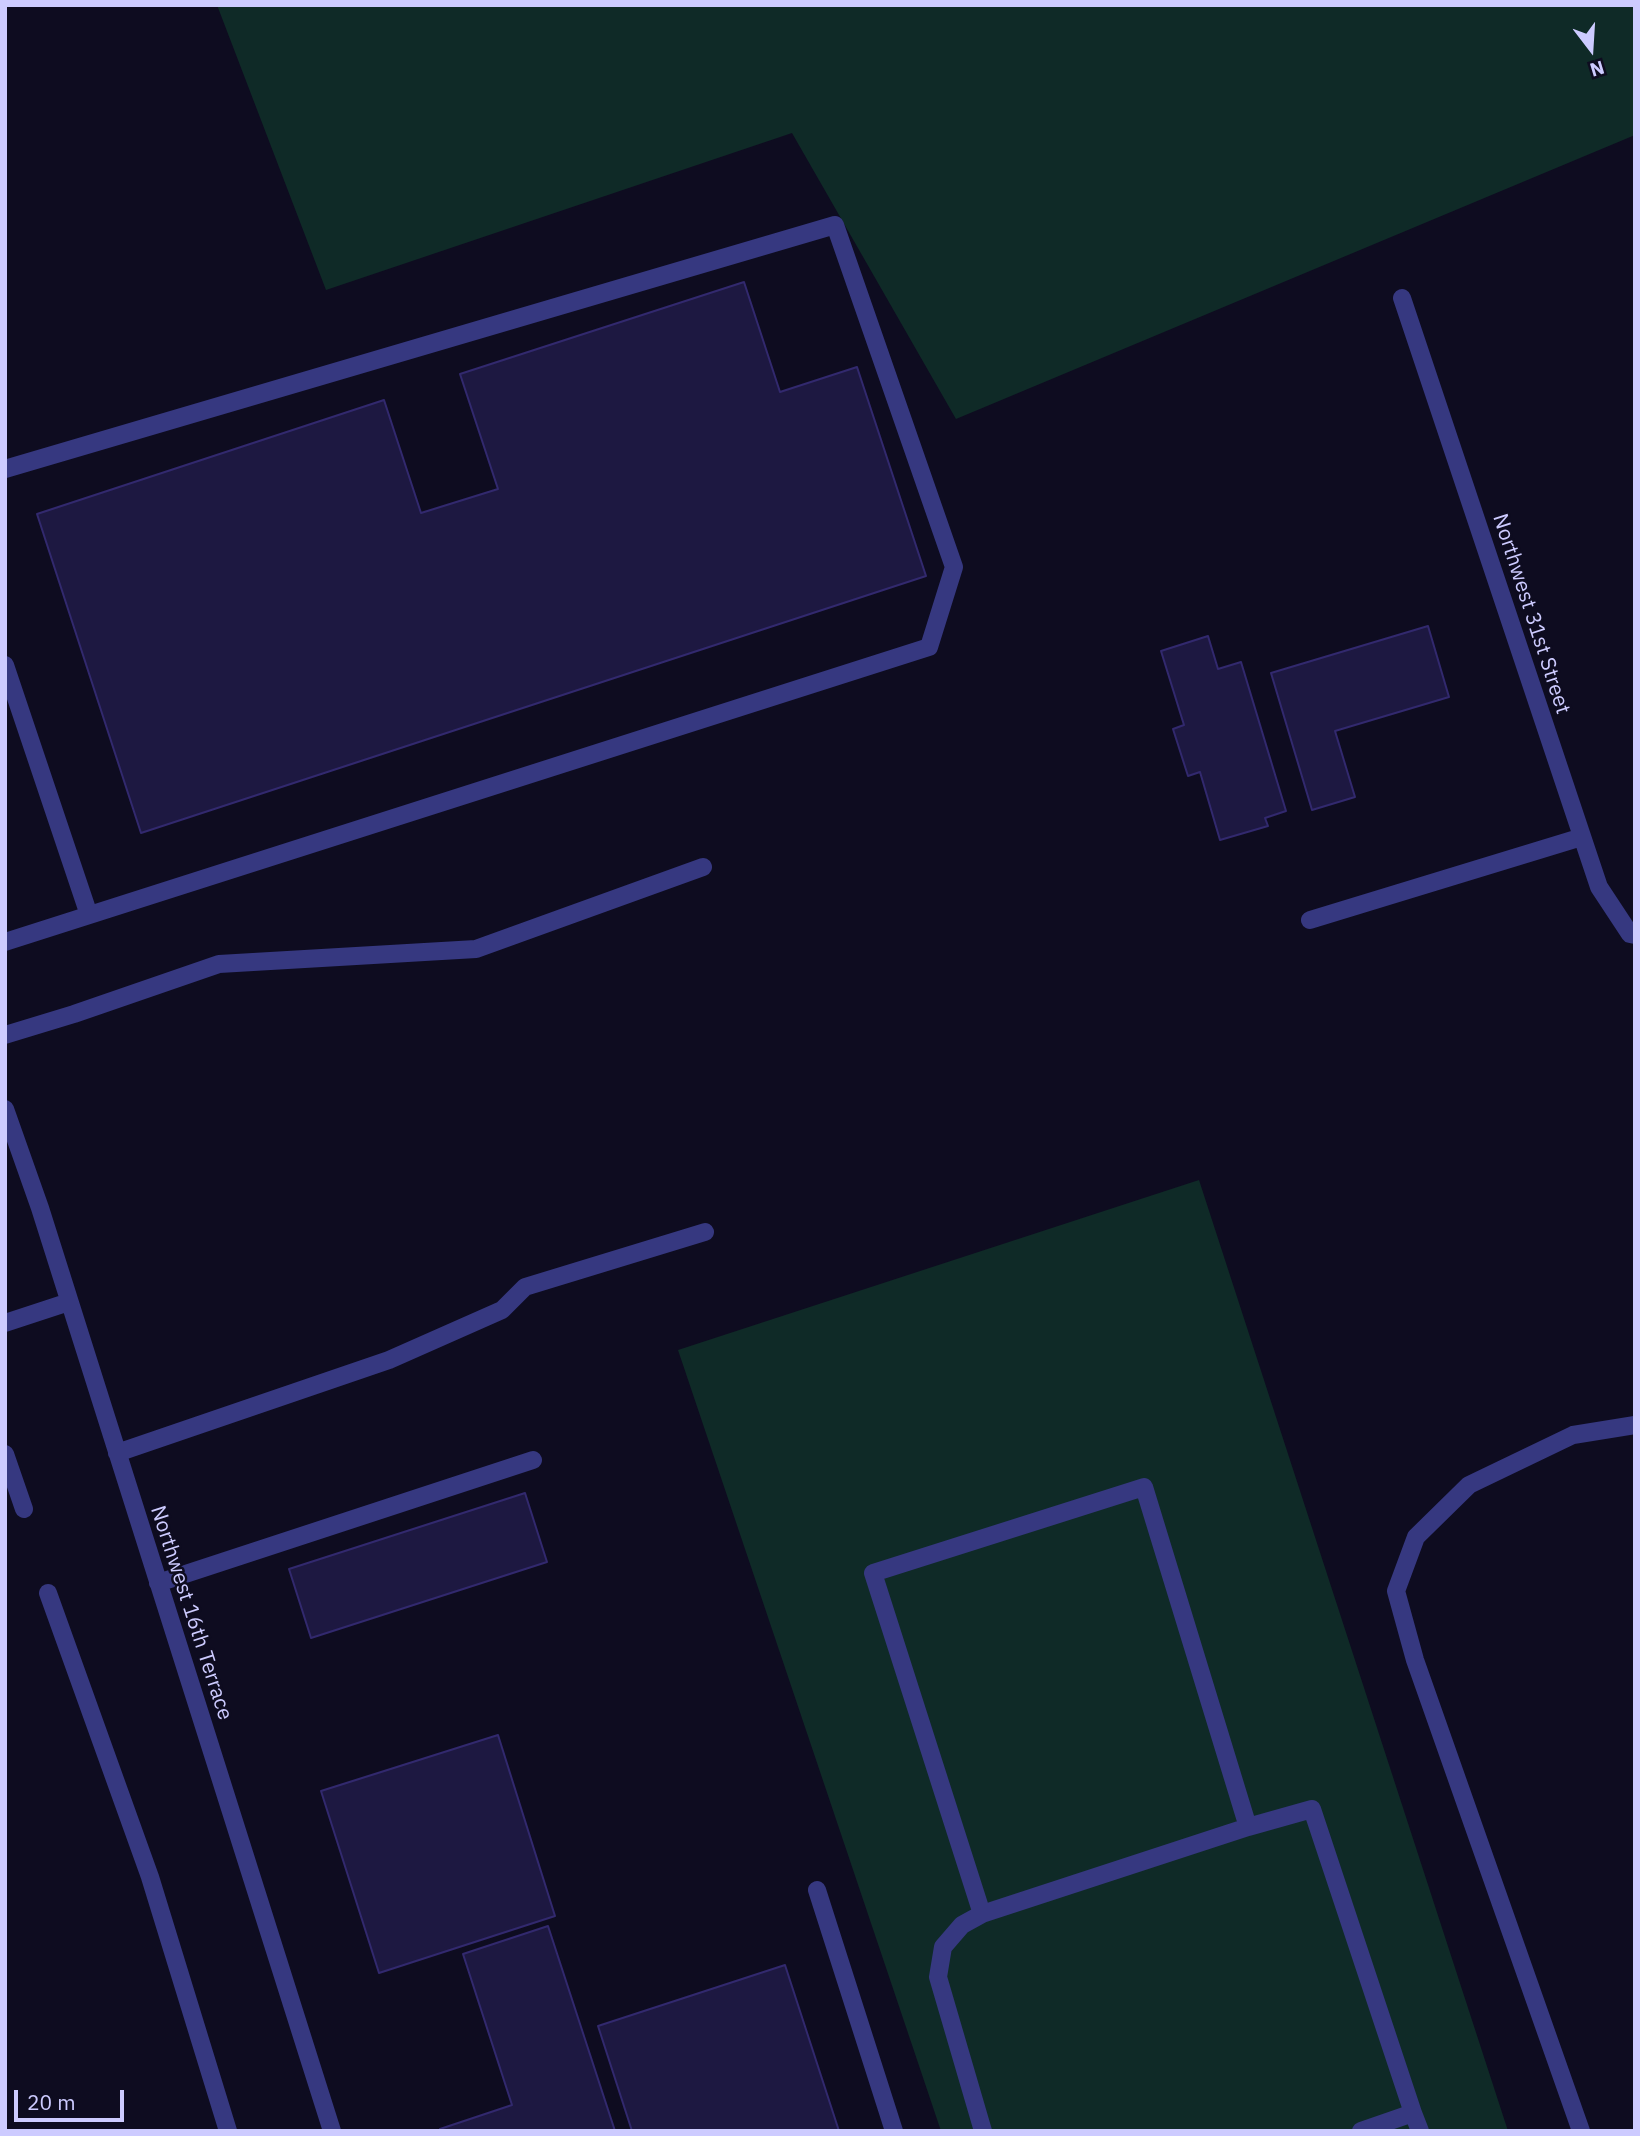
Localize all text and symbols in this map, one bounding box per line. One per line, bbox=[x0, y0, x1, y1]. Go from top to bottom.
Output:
north arrow bbox=[1556, 14, 1626, 84]
text: N bbox=[1587, 56, 1607, 83]
street label: Northwest 31st Street bbox=[1487, 511, 1575, 717]
street label: Northwest 16th Terrace bbox=[144, 1503, 238, 1723]
scale bar bbox=[18, 2076, 128, 2120]
text: 20 m bbox=[27, 2088, 76, 2116]

